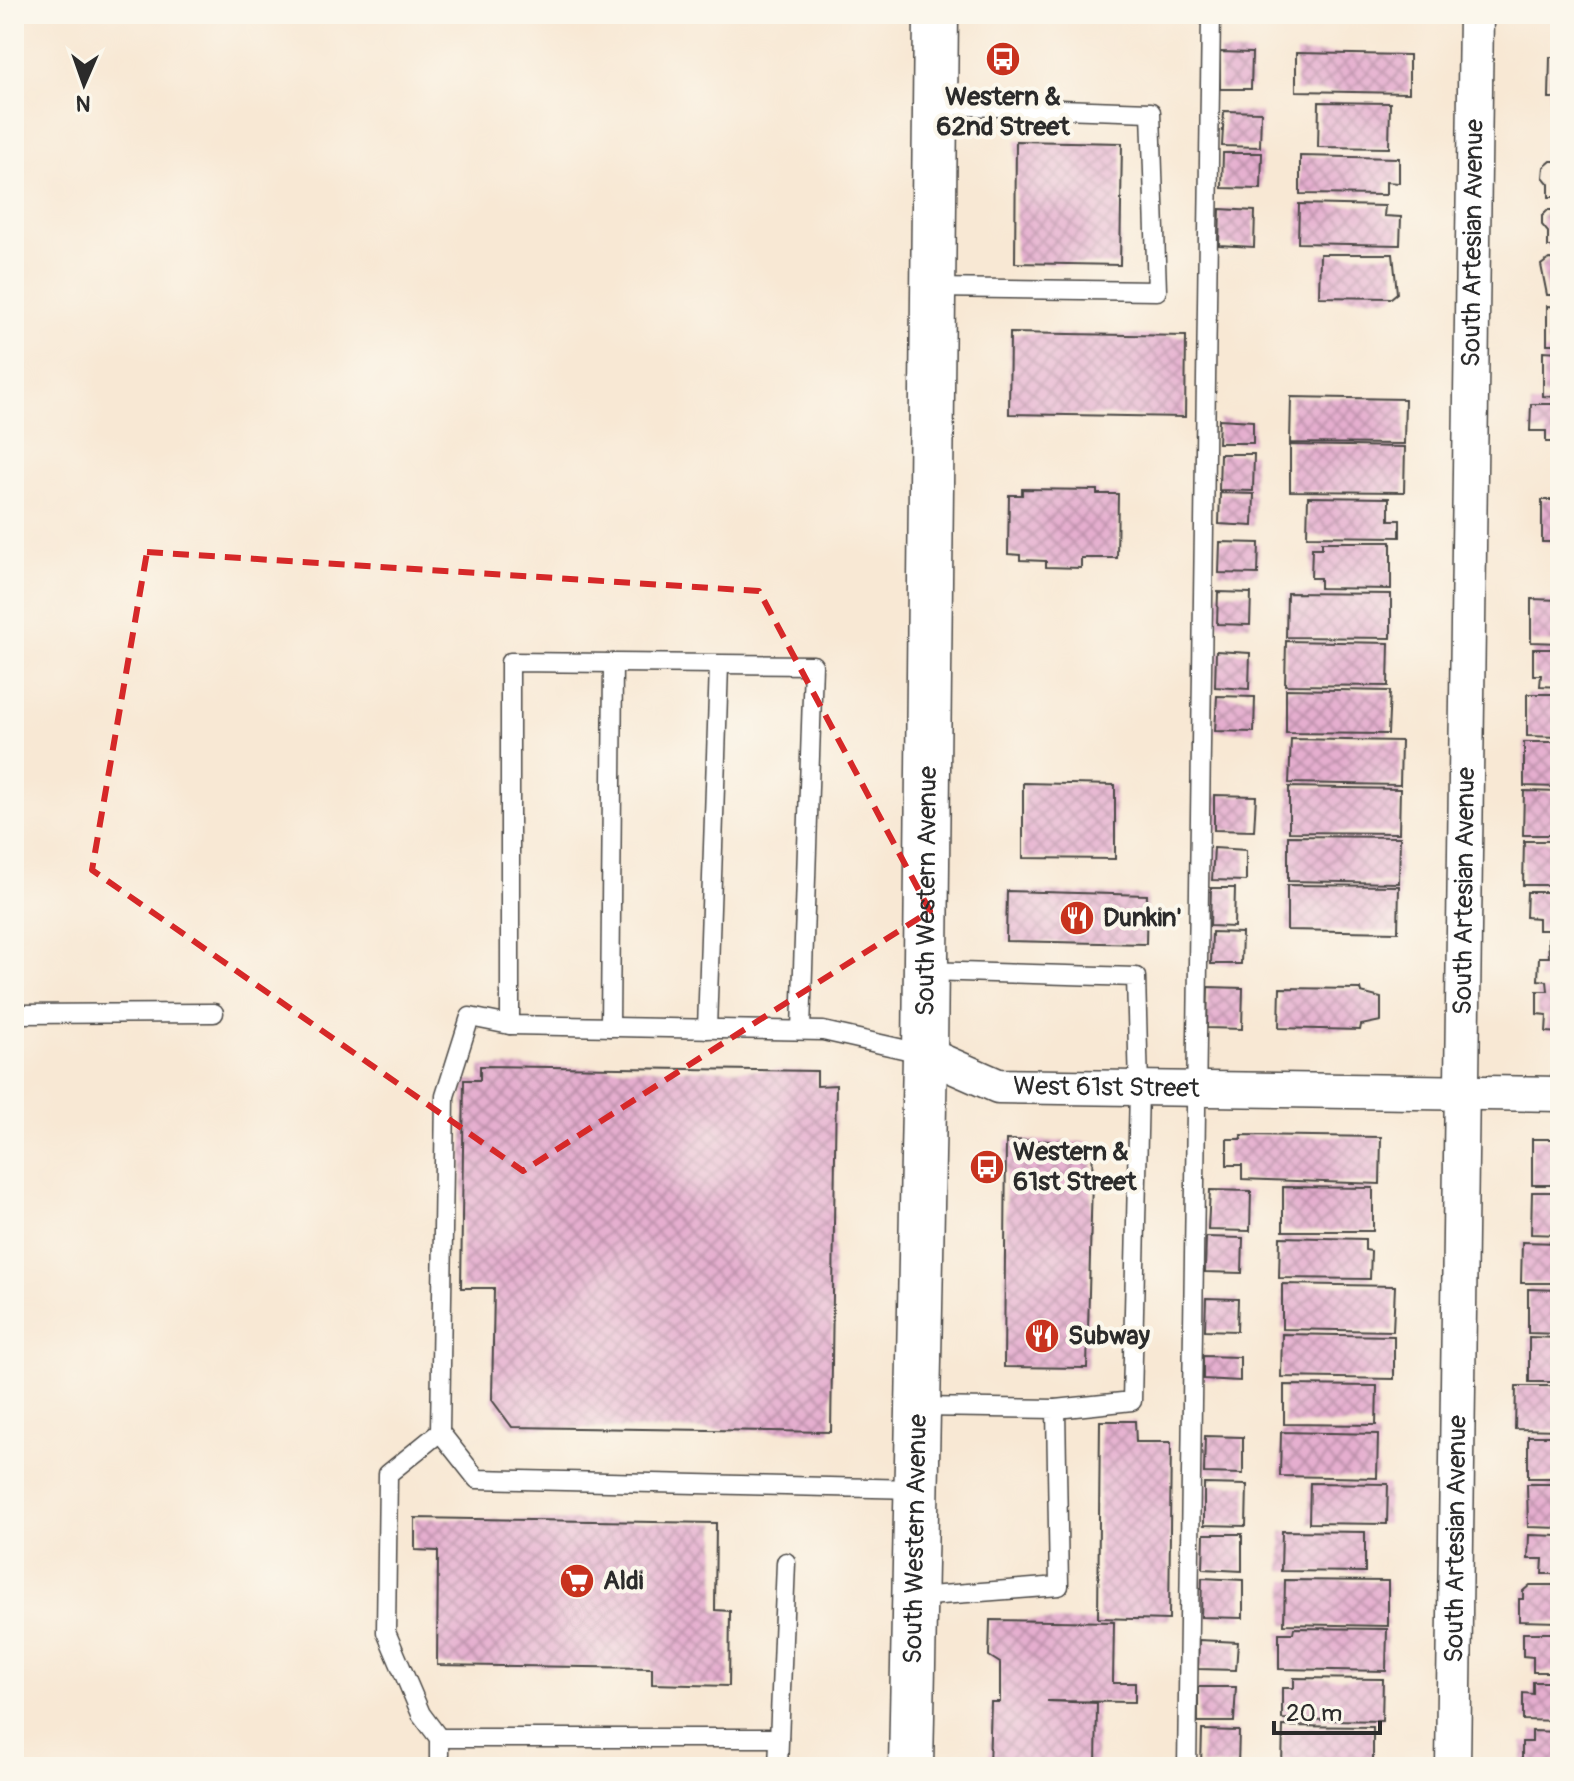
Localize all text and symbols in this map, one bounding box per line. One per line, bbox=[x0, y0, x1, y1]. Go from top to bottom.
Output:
bus stop icon: Western & 62nd Street bbox=[984, 40, 1022, 78]
north arrow bbox=[44, 44, 124, 124]
place label: Western & 62nd Street bbox=[936, 81, 1070, 143]
text: N bbox=[75, 89, 91, 117]
street label: South Artesian Avenue bbox=[1455, 119, 1491, 367]
street label: South Western Avenue bbox=[909, 766, 944, 1016]
street label: South Artesian Avenue bbox=[1447, 767, 1482, 1015]
restaurant icon: Dunkin' bbox=[1058, 899, 1096, 937]
place label: Dunkin' bbox=[1103, 902, 1182, 934]
street label: West 61st Street bbox=[1013, 1070, 1200, 1105]
place label: Western & 61st Street bbox=[1013, 1136, 1137, 1198]
bus stop icon: Western & 61st Street bbox=[968, 1148, 1006, 1186]
restaurant icon: Subway bbox=[1023, 1317, 1061, 1355]
place label: Subway bbox=[1068, 1320, 1151, 1352]
street label: South Western Avenue bbox=[897, 1413, 934, 1664]
street label: South Artesian Avenue bbox=[1438, 1415, 1474, 1663]
supermarket icon: Aldi bbox=[558, 1562, 596, 1600]
place label: Aldi bbox=[603, 1565, 644, 1597]
scale bar bbox=[1274, 1685, 1380, 1735]
text: 20 m bbox=[1286, 1699, 1342, 1728]

